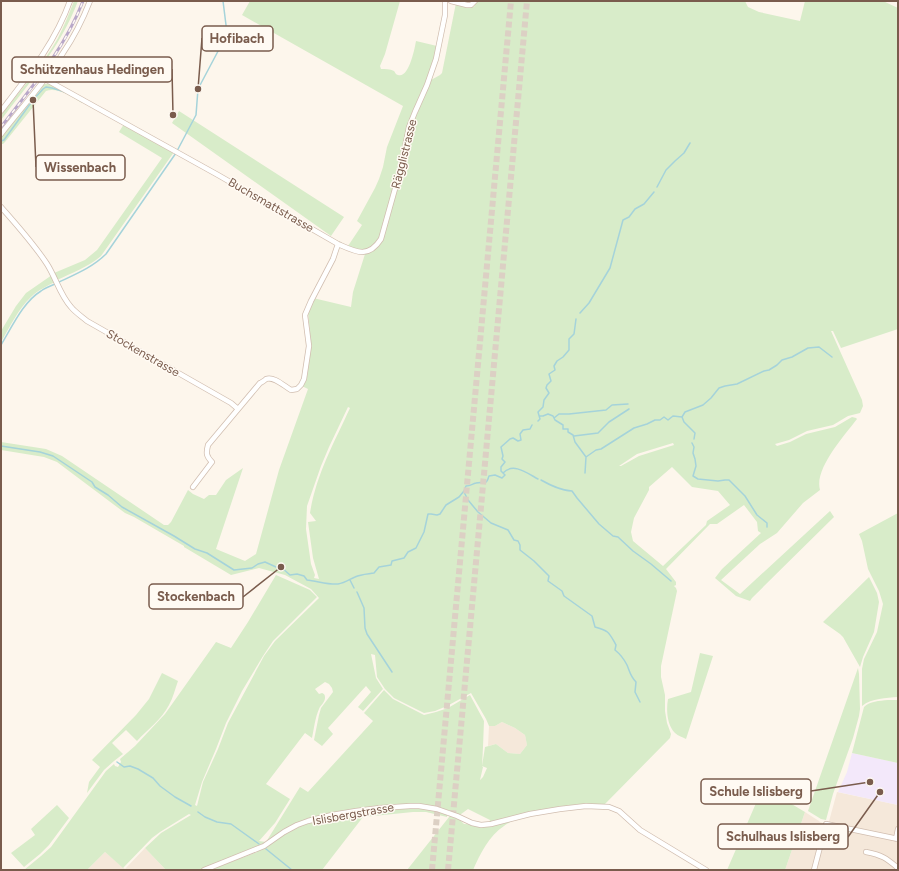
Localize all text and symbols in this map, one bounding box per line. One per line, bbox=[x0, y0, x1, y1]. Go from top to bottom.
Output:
callout: Hofibach bbox=[202, 26, 273, 51]
text: Hofibach bbox=[209, 31, 265, 46]
callout: Schützenhaus Hedingen bbox=[12, 57, 172, 82]
text: Schützenhaus Hedingen bbox=[20, 62, 164, 77]
street label: Rägglistrasse bbox=[389, 117, 420, 190]
callout: Wissenbach bbox=[36, 155, 125, 180]
text: Wissenbach bbox=[44, 160, 116, 175]
street label: Buchsmattstrasse bbox=[226, 175, 317, 235]
street label: Stockenstrasse bbox=[104, 326, 183, 380]
callout: Stockenbach bbox=[149, 584, 243, 609]
text: Stockenbach bbox=[157, 589, 235, 604]
callout: Schule Islisberg bbox=[701, 779, 811, 804]
text: Schule Islisberg bbox=[709, 784, 803, 799]
street label: Islisbergstrasse bbox=[311, 800, 395, 828]
callout: Schulhaus Islisberg bbox=[718, 824, 848, 849]
text: Schulhaus Islisberg bbox=[726, 829, 840, 844]

